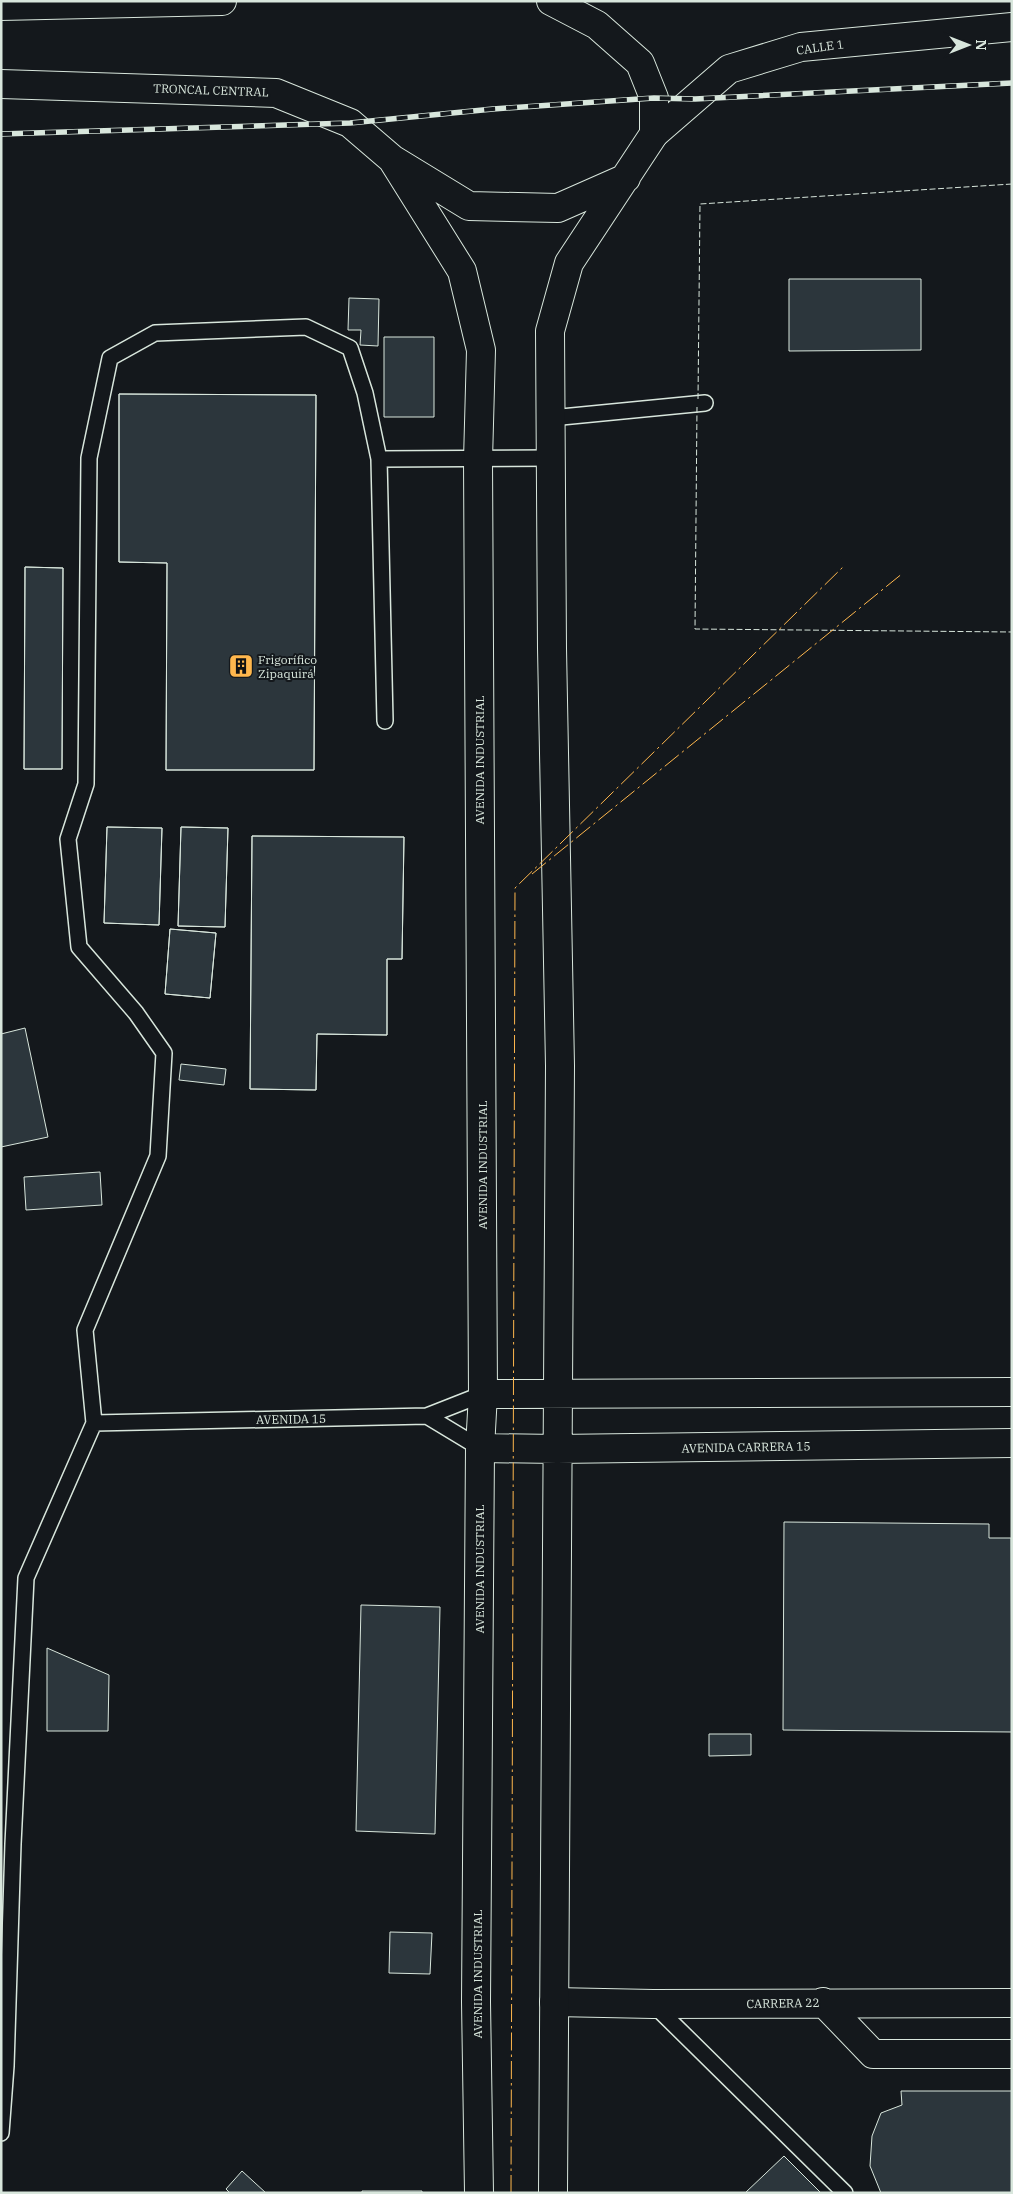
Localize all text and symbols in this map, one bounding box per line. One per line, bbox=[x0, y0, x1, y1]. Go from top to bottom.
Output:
north arrow bbox=[943, 20, 993, 70]
street label: CALLE 1 bbox=[795, 36, 845, 58]
text: N bbox=[972, 39, 990, 51]
street label: TRONCAL CENTRAL bbox=[153, 80, 269, 100]
place label: Frigorífico Zipaquirá bbox=[258, 652, 317, 681]
building icon: Frigorífico Zipaquirá bbox=[228, 653, 254, 679]
street label: AVENIDA INDUSTRIAL bbox=[472, 695, 487, 825]
street label: AVENIDA INDUSTRIAL bbox=[475, 1100, 490, 1230]
street label: AVENIDA 15 bbox=[256, 1411, 326, 1427]
street label: AVENIDA CARRERA 15 bbox=[681, 1438, 811, 1456]
street label: AVENIDA INDUSTRIAL bbox=[472, 1504, 487, 1634]
street label: AVENIDA INDUSTRIAL bbox=[470, 1909, 485, 2039]
street label: CARRERA 22 bbox=[746, 1995, 820, 2011]

